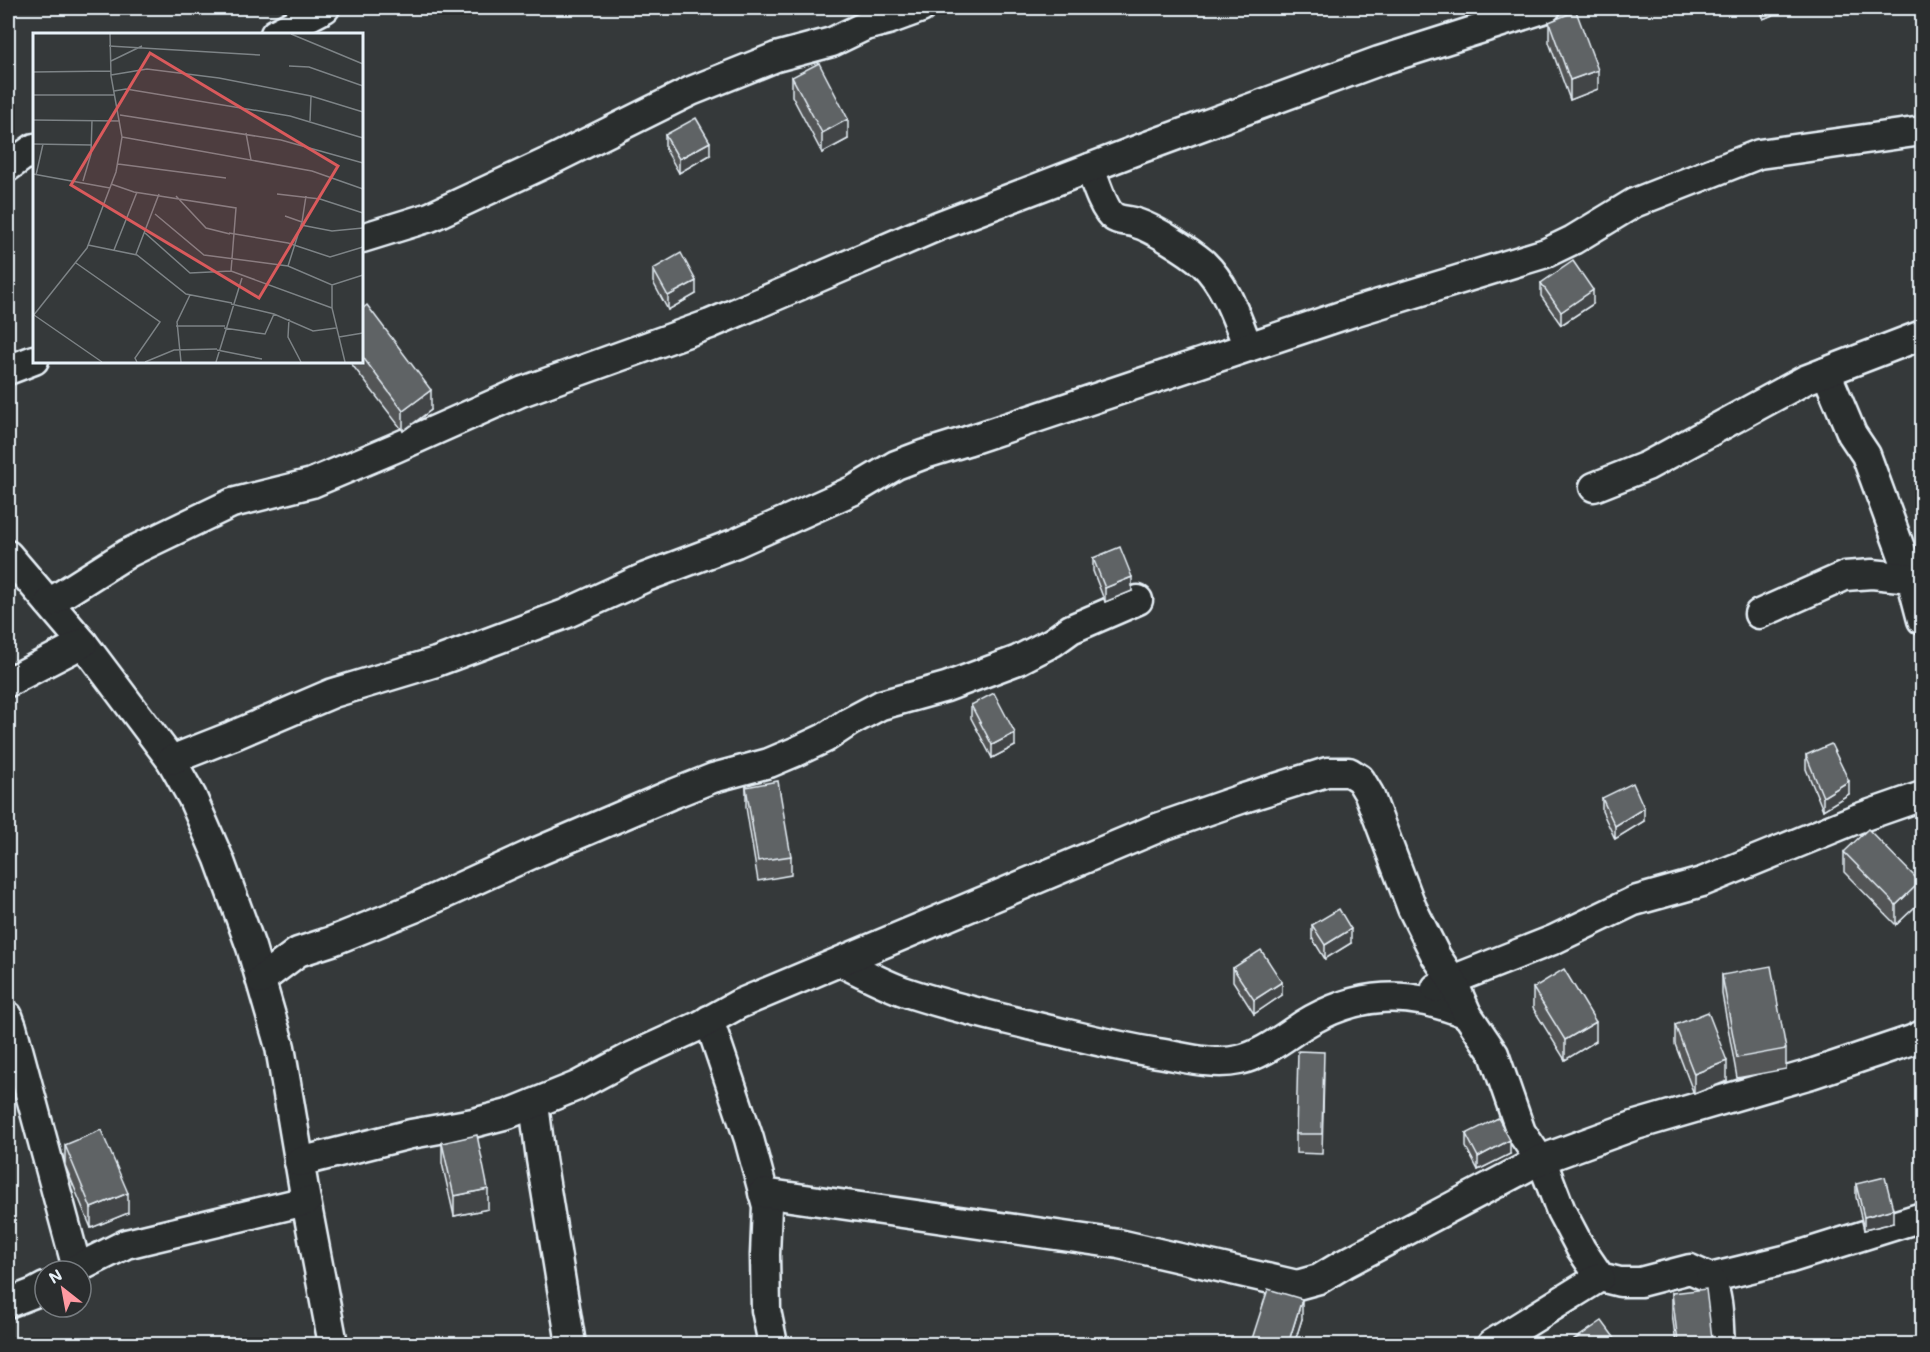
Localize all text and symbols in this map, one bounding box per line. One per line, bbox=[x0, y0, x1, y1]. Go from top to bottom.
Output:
inset map bbox=[33, 33, 363, 363]
north arrow bbox=[33, 1259, 93, 1319]
text: N bbox=[44, 1264, 66, 1288]

